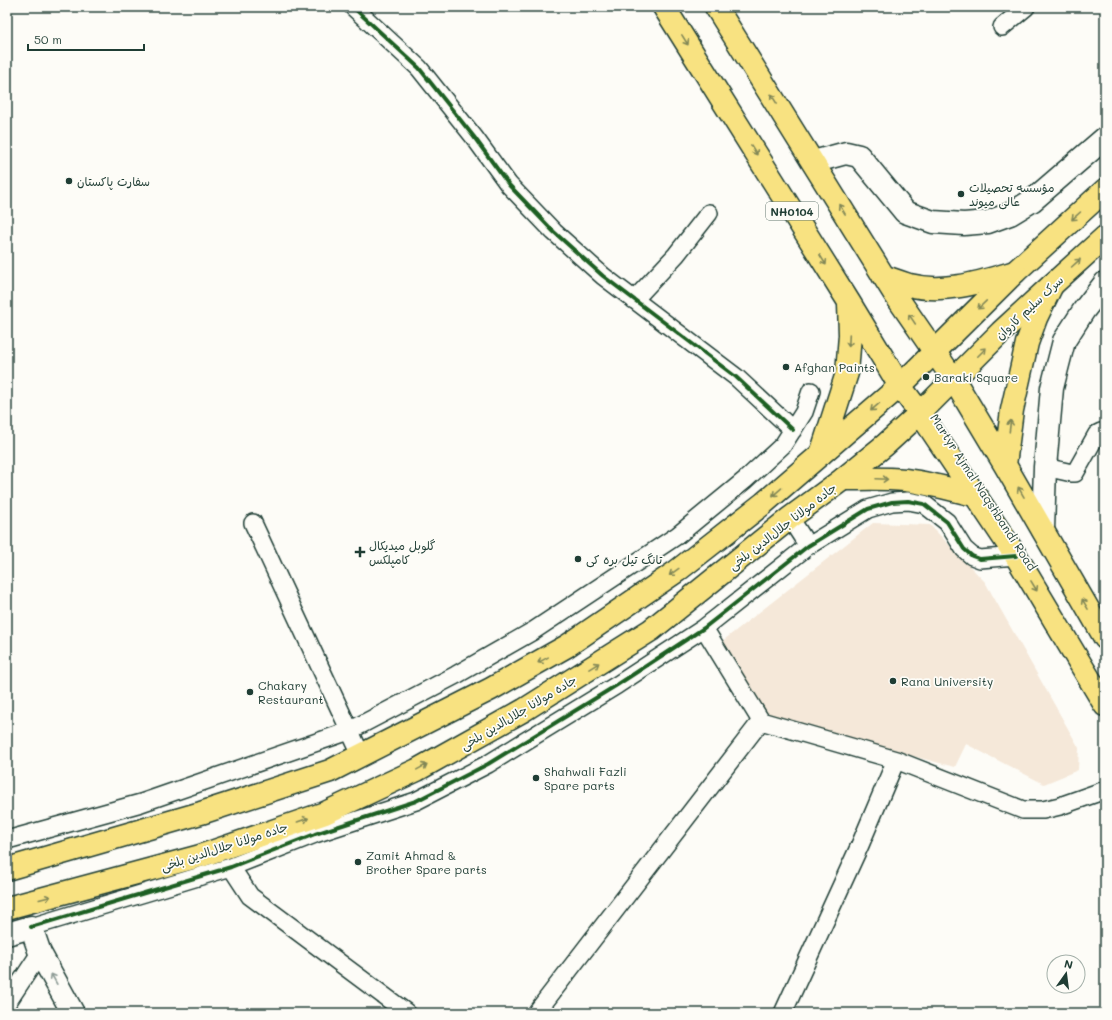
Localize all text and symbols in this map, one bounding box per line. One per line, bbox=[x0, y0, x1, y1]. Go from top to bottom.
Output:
scale bar bbox=[28, 26, 144, 52]
text: 50 m bbox=[34, 31, 62, 47]
one-way arrow bbox=[681, 34, 689, 45]
one-way arrow bbox=[769, 93, 777, 105]
one-way arrow bbox=[750, 144, 758, 155]
place label: سفارت پاکستان bbox=[77, 173, 150, 190]
marker: سفارت پاکستان bbox=[64, 176, 74, 186]
place label: مؤسسه تحصیلات عالی میوند bbox=[969, 179, 1054, 210]
marker: مؤسسه تحصیلات عالی میوند bbox=[956, 189, 966, 199]
road number: NH0104 bbox=[766, 202, 818, 220]
one-way arrow bbox=[838, 204, 846, 215]
one-way arrow bbox=[1071, 211, 1081, 221]
one-way arrow bbox=[819, 255, 827, 266]
one-way arrow bbox=[1071, 258, 1081, 267]
street label: سرک سلیم کاروان bbox=[992, 271, 1068, 344]
one-way arrow bbox=[977, 301, 987, 310]
one-way arrow bbox=[908, 314, 916, 325]
one-way arrow bbox=[846, 334, 853, 347]
one-way arrow bbox=[977, 347, 987, 357]
place label: Afghan Paints bbox=[794, 359, 875, 375]
marker: Afghan Paints bbox=[781, 362, 791, 372]
place label: Baraki Square bbox=[934, 369, 1018, 385]
marker: Baraki Square bbox=[921, 372, 931, 382]
one-way arrow bbox=[870, 403, 880, 412]
street label: Martyr Ajmal Naqshbandi Road bbox=[927, 410, 1041, 574]
one-way arrow bbox=[1006, 420, 1014, 433]
one-way arrow bbox=[875, 475, 888, 483]
street label: جاده مولانا جلال‌الدین بلخی bbox=[725, 479, 840, 574]
one-way arrow bbox=[1016, 486, 1024, 498]
one-way arrow bbox=[771, 488, 782, 497]
place label: گلوبل میدیکال کامپلکس bbox=[369, 537, 436, 568]
marker: گلوبل میدیکال کامپلکس bbox=[354, 546, 366, 558]
place label: تانگ تیل بره کی bbox=[586, 551, 663, 568]
marker: تانگ تیل بره کی bbox=[573, 554, 583, 564]
one-way arrow bbox=[669, 568, 680, 576]
one-way arrow bbox=[1030, 580, 1038, 592]
one-way arrow bbox=[1081, 598, 1089, 610]
one-way arrow bbox=[537, 656, 549, 664]
one-way arrow bbox=[588, 662, 599, 670]
street label: جاده مولانا جلال‌الدین بلخی bbox=[457, 671, 580, 754]
place label: Rana University bbox=[901, 673, 993, 689]
marker: Rana University bbox=[888, 676, 898, 686]
place label: Chakary Restaurant bbox=[258, 677, 324, 707]
marker: Chakary Restaurant bbox=[245, 687, 255, 697]
one-way arrow bbox=[416, 763, 428, 771]
place label: Shahwali Fazli Spare parts bbox=[544, 763, 627, 793]
marker: Shahwali Fazli Spare parts bbox=[531, 773, 541, 783]
one-way arrow bbox=[296, 816, 309, 823]
street label: جاده مولانا جلال‌الدین بلخی bbox=[158, 818, 290, 875]
place label: Zamit Ahmad & Brother Spare parts bbox=[366, 847, 487, 877]
marker: Zamit Ahmad & Brother Spare parts bbox=[353, 857, 363, 867]
one-way arrow bbox=[38, 894, 51, 902]
north arrow bbox=[1046, 954, 1086, 994]
text: N bbox=[1063, 956, 1074, 972]
one-way arrow bbox=[50, 973, 58, 985]

